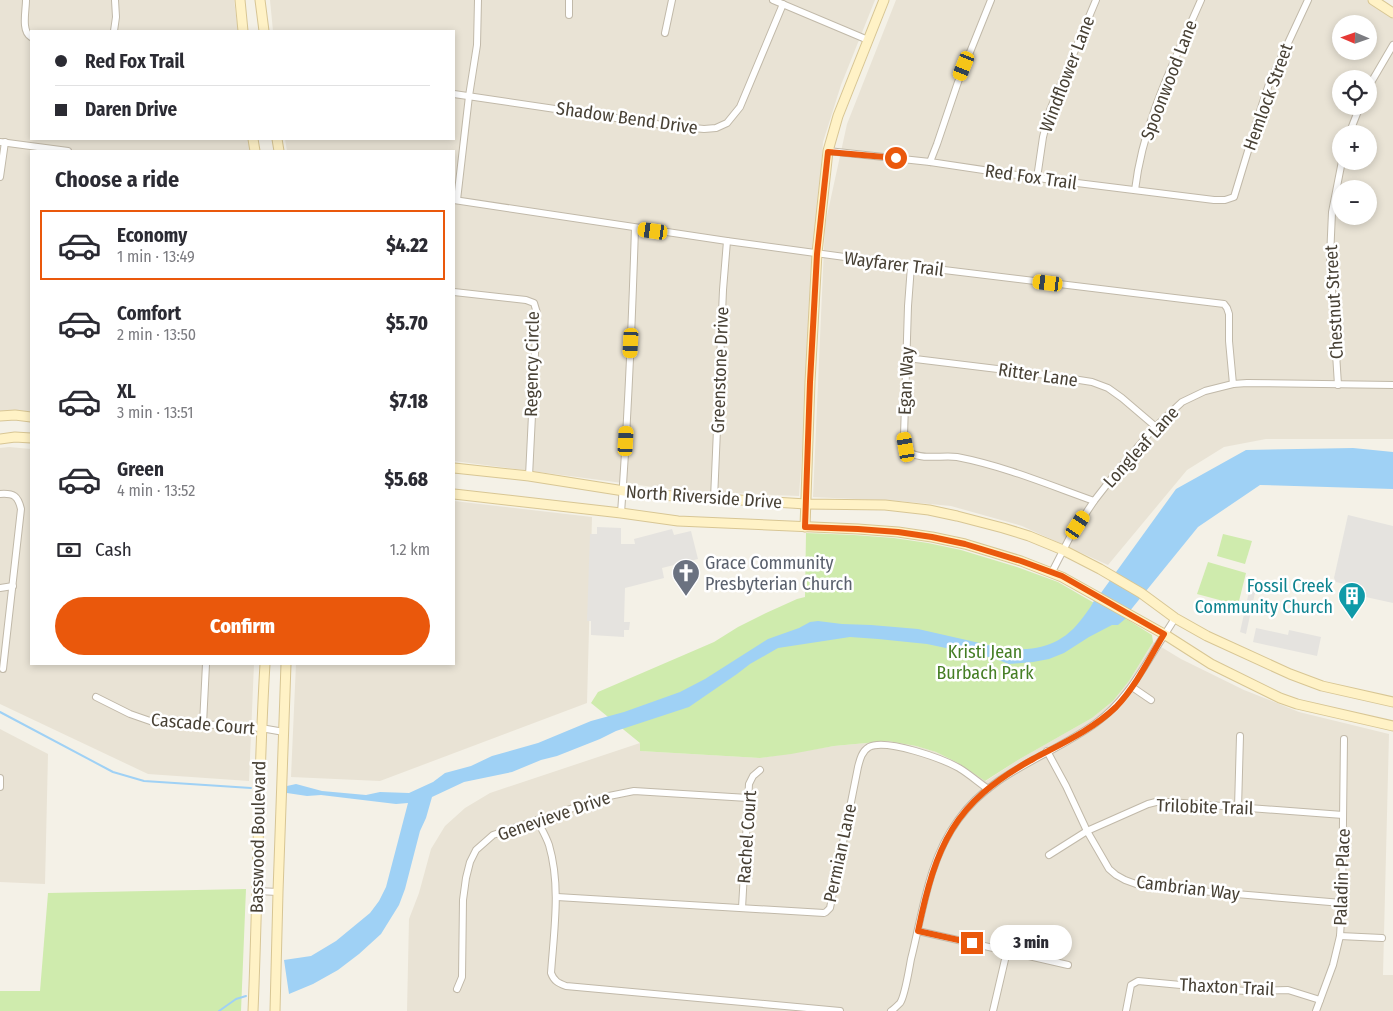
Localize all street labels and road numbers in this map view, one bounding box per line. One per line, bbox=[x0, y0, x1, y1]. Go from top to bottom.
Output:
street label: Windflower Lane bbox=[1035, 13, 1099, 135]
street label: Spoonwood Lane bbox=[1136, 17, 1202, 143]
street label: Hemlock Street bbox=[1238, 40, 1298, 154]
street label: Shadow Bend Drive bbox=[555, 97, 699, 139]
street label: Red Fox Trail bbox=[984, 160, 1079, 194]
street label: Chestnut Street bbox=[1320, 244, 1348, 360]
street label: Wayfarer Trail bbox=[843, 247, 945, 281]
street label: Greenstone Drive bbox=[707, 306, 733, 434]
street label: Regency Circle bbox=[520, 311, 544, 417]
street label: Egan Way bbox=[894, 347, 918, 415]
street label: Ritter Lane bbox=[997, 359, 1079, 391]
street label: Longleaf Lane bbox=[1099, 402, 1183, 492]
street label: North Riverside Drive bbox=[625, 481, 783, 513]
street label: Cascade Court bbox=[150, 708, 256, 740]
street label: Basswood Boulevard bbox=[246, 761, 270, 913]
street label: Genevieve Drive bbox=[495, 786, 613, 846]
street label: Rachel Court bbox=[733, 790, 761, 884]
street label: Trilobite Trail bbox=[1156, 794, 1254, 820]
street label: Permian Lane bbox=[819, 802, 861, 904]
street label: Paladin Place bbox=[1329, 828, 1355, 926]
street label: Cambrian Way bbox=[1135, 871, 1241, 905]
street label: Thaxton Trail bbox=[1179, 974, 1275, 1000]

